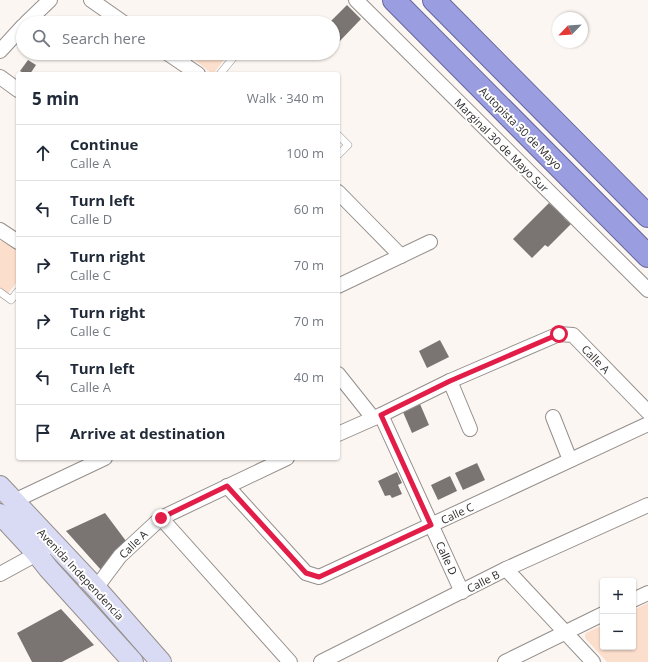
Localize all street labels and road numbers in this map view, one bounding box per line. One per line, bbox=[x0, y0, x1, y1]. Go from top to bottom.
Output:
street label: Autopista 30 de Mayo bbox=[476, 83, 566, 173]
street label: Marginal 30 de Mayo Sur bbox=[452, 95, 553, 196]
street label: Calle A bbox=[579, 341, 613, 377]
street label: Calle C bbox=[438, 499, 476, 527]
street label: Avenida Independencia bbox=[35, 525, 127, 623]
street label: Calle A bbox=[115, 527, 151, 561]
street label: Calle D bbox=[433, 539, 461, 577]
street label: Calle B bbox=[464, 566, 502, 596]

